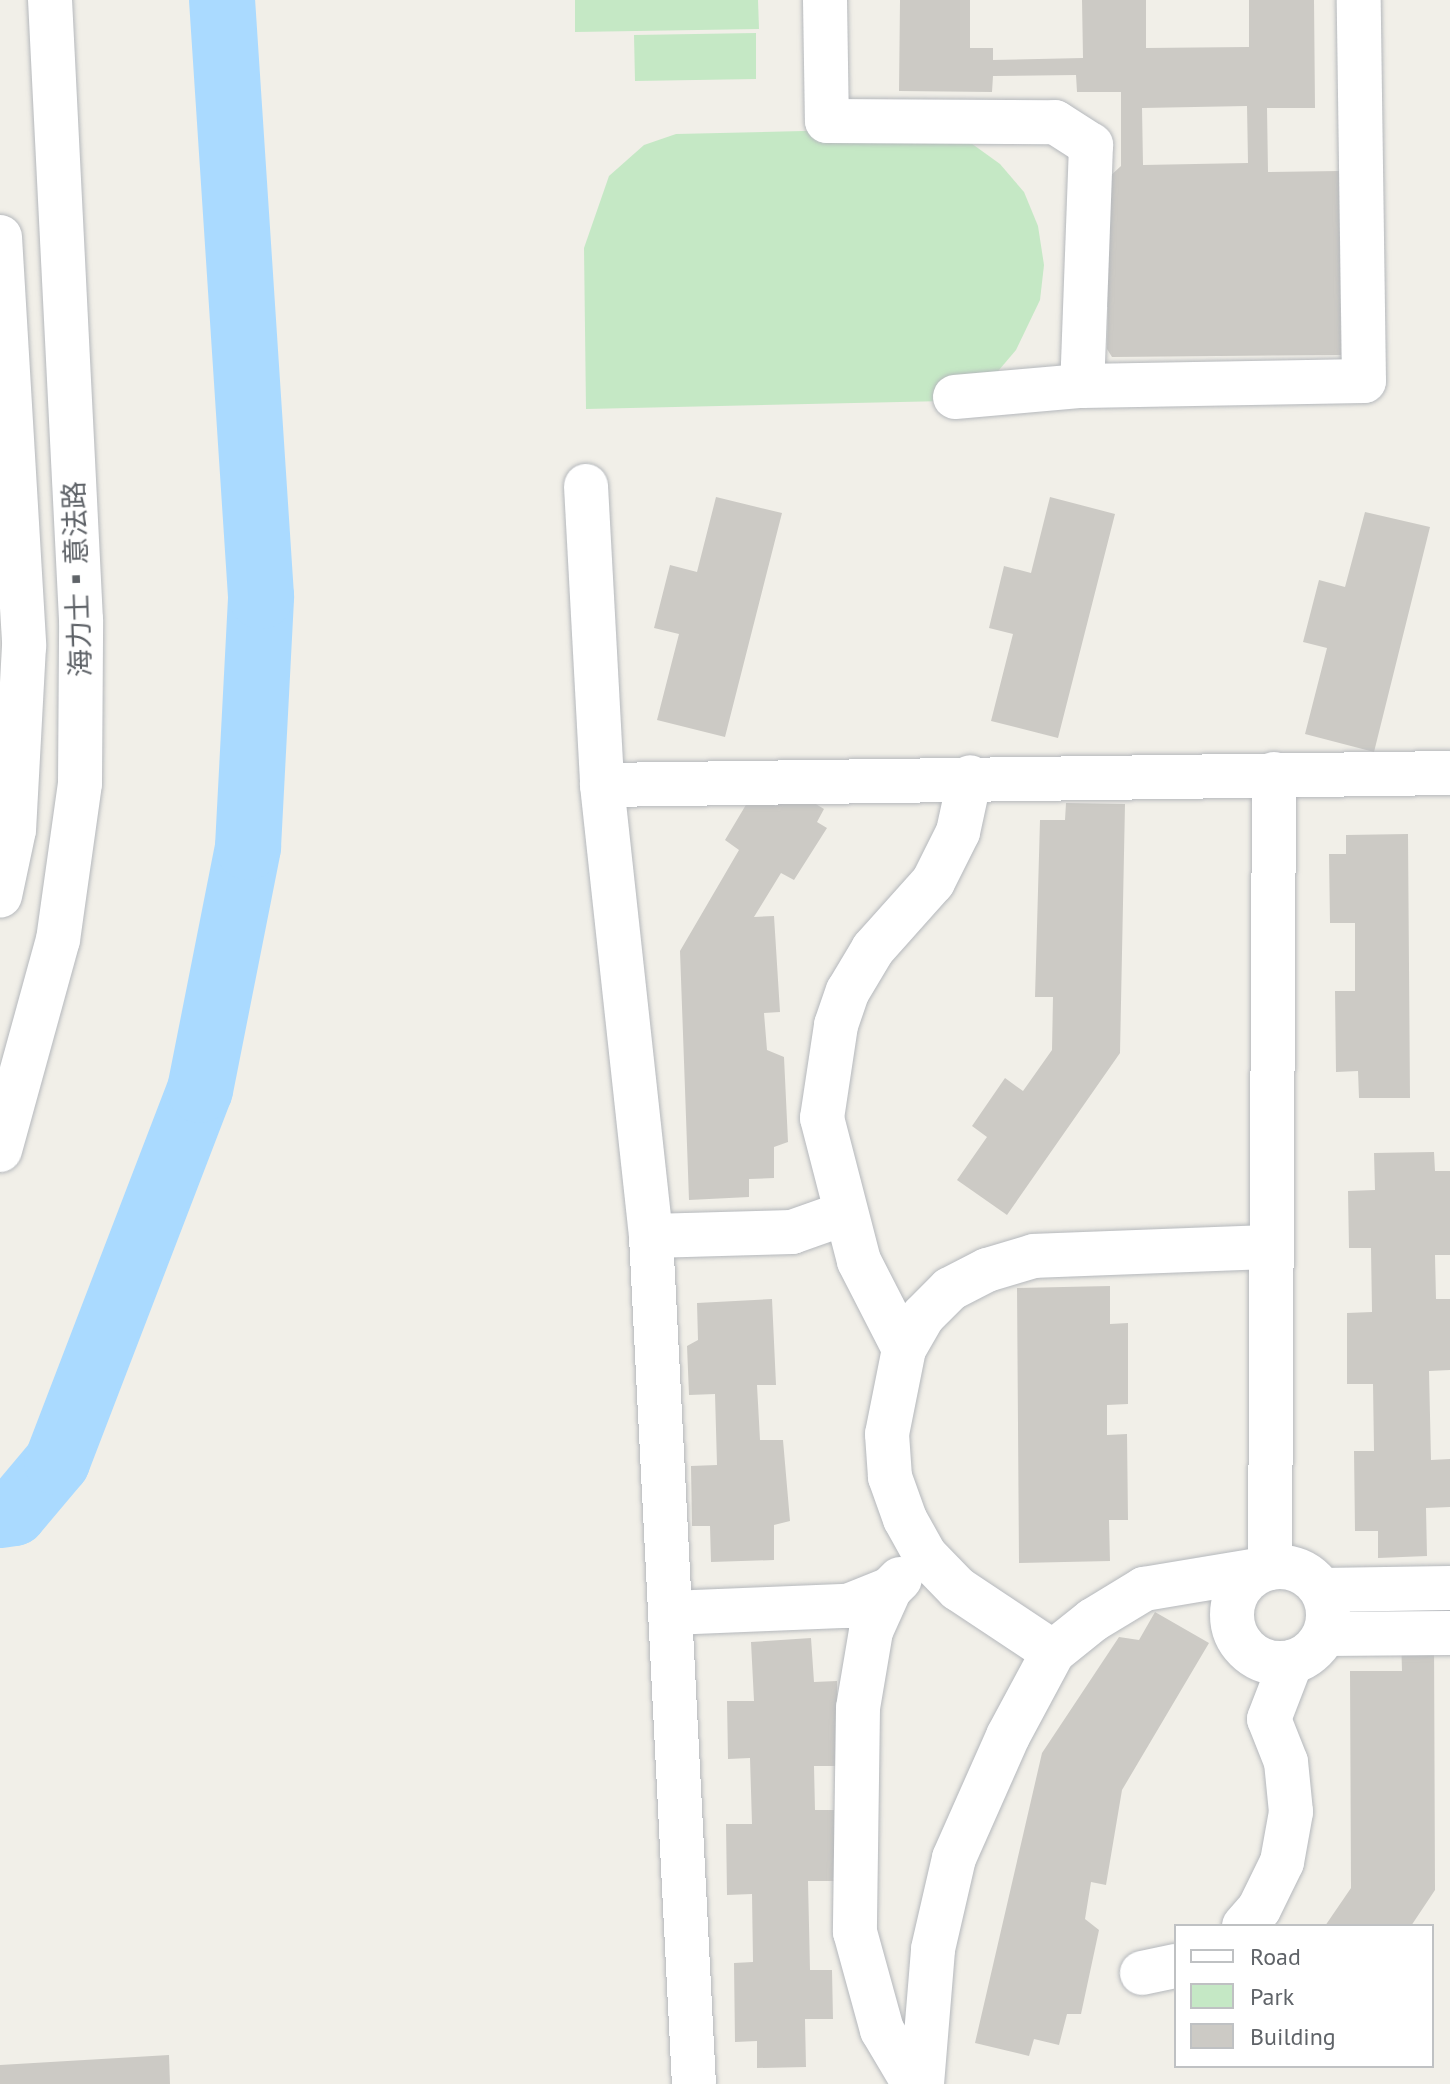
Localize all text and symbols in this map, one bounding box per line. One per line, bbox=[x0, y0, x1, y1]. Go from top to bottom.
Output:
street label: 海力士▪意法路 bbox=[57, 480, 97, 678]
legend bbox=[1174, 1924, 1434, 2068]
text: Road bbox=[1250, 1941, 1301, 1972]
text: Park bbox=[1250, 1981, 1294, 2012]
text: Building bbox=[1250, 2021, 1336, 2052]

